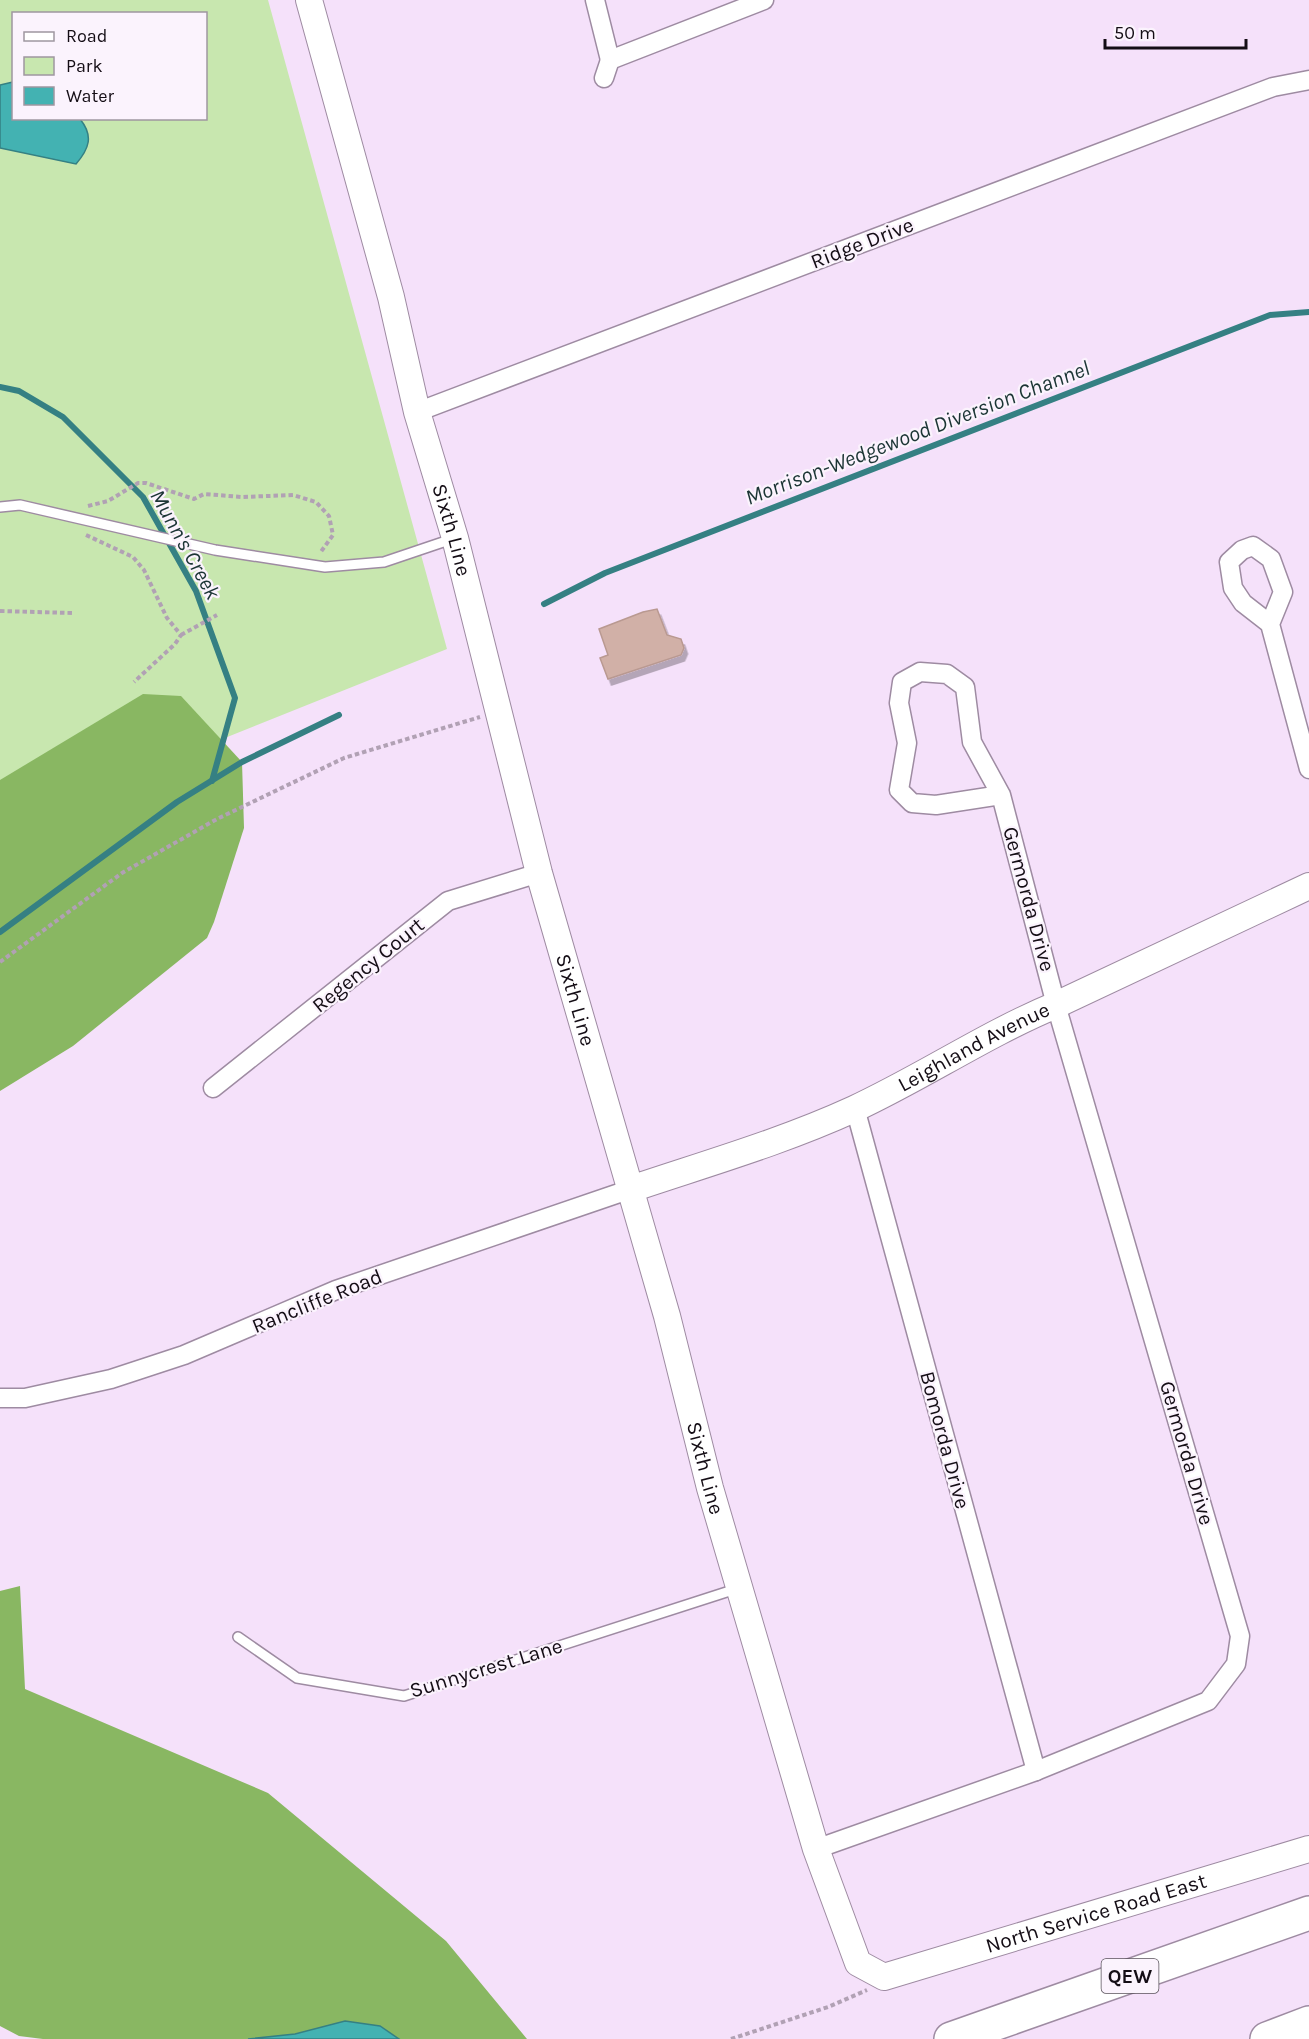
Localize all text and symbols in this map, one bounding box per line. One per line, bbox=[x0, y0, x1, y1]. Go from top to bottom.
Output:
legend bbox=[12, 12, 207, 120]
scale bar bbox=[1105, 12, 1246, 50]
text: 50 m bbox=[1114, 22, 1156, 44]
text: Road bbox=[66, 25, 107, 47]
text: Park bbox=[66, 55, 103, 77]
text: Water bbox=[66, 85, 114, 107]
street label: Ridge Drive bbox=[807, 212, 917, 274]
water label: Morrison-Wedgewood Diversion Channel bbox=[741, 355, 1093, 511]
street label: Sixth Line bbox=[427, 481, 476, 579]
water label: Munn's Creek bbox=[144, 485, 226, 605]
street label: Germorda Drive bbox=[998, 824, 1060, 974]
street label: Regency Court bbox=[307, 912, 429, 1017]
street label: Sixth Line bbox=[551, 951, 600, 1049]
street label: Leighland Avenue bbox=[894, 997, 1053, 1097]
street label: Rancliffe Road bbox=[248, 1264, 386, 1338]
street label: Bomorda Drive bbox=[915, 1369, 975, 1511]
street label: Germorda Drive bbox=[1155, 1378, 1219, 1528]
street label: Sixth Line bbox=[682, 1419, 729, 1517]
street label: Sunnycrest Lane bbox=[407, 1633, 565, 1703]
street label: North Service Road East bbox=[983, 1869, 1209, 1958]
road number: QEW bbox=[1102, 1959, 1158, 1993]

